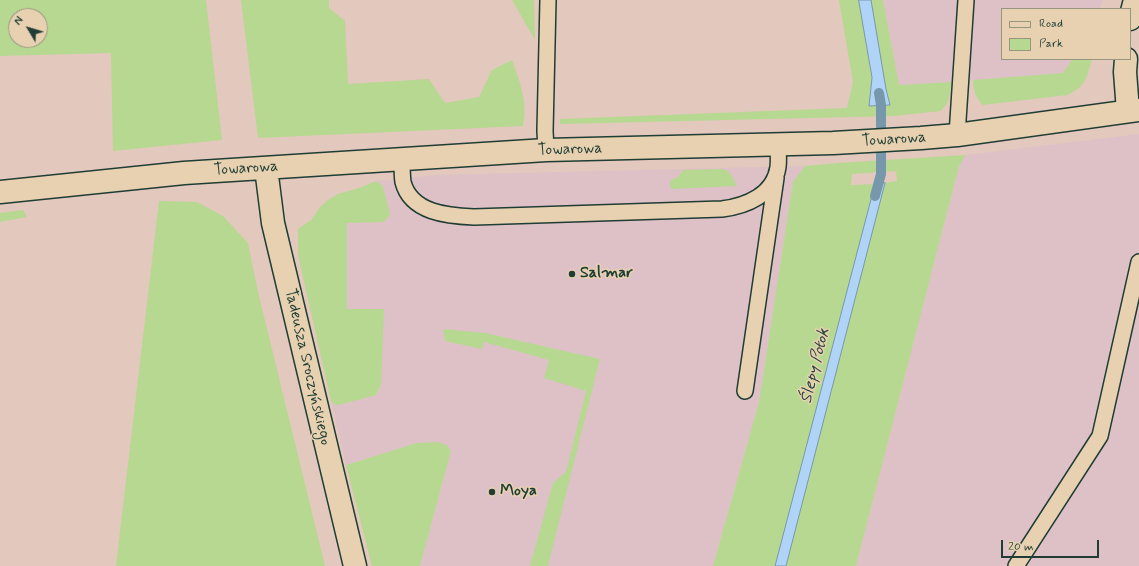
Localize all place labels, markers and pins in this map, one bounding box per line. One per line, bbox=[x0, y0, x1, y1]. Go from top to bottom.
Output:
place label: Salmar bbox=[580, 264, 633, 284]
marker: Salmar bbox=[567, 269, 577, 279]
place label: Moya bbox=[500, 482, 537, 502]
marker: Moya bbox=[487, 487, 497, 497]

